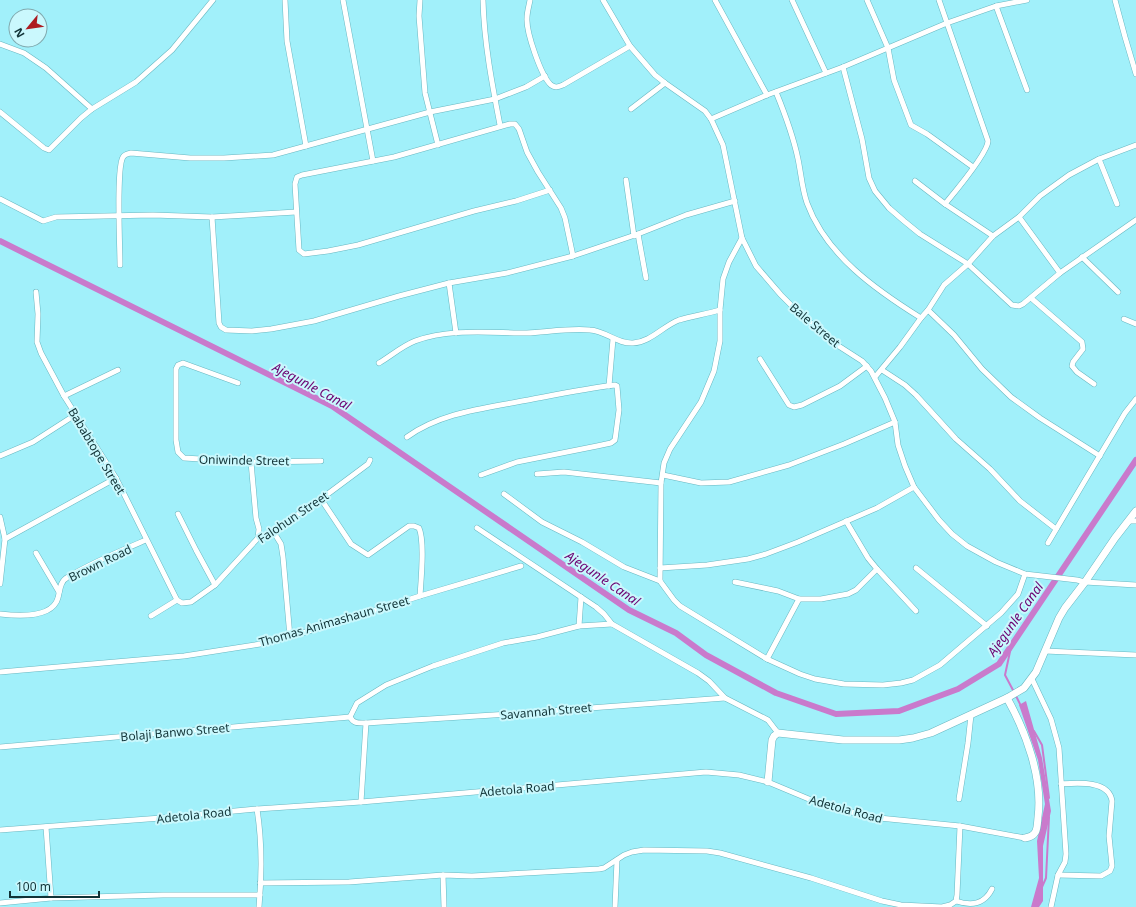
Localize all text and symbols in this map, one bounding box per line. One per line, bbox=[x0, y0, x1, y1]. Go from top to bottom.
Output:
north arrow bbox=[8, 8, 48, 48]
text: N bbox=[10, 26, 28, 41]
street label: Bale Street bbox=[786, 299, 844, 352]
water label: Ajegunle Canal bbox=[269, 357, 355, 414]
street label: Bababtope Street bbox=[64, 404, 130, 498]
street label: Oniwinde Street bbox=[199, 451, 290, 469]
street label: Falohun Street bbox=[254, 487, 332, 547]
street label: Brown Road bbox=[66, 540, 134, 586]
water label: Ajegunle Canal bbox=[561, 546, 644, 610]
water label: Ajegunle Canal bbox=[982, 578, 1047, 660]
street label: Thomas Animashaun Street bbox=[257, 591, 412, 651]
street label: Savannah Street bbox=[500, 698, 593, 723]
street label: Bolaji Banwo Street bbox=[120, 719, 231, 745]
street label: Adetola Road bbox=[479, 777, 555, 801]
street label: Adetola Road bbox=[807, 791, 885, 827]
street label: Adetola Road bbox=[156, 803, 232, 827]
scale bar bbox=[10, 873, 99, 899]
text: 100 m bbox=[16, 878, 51, 895]

